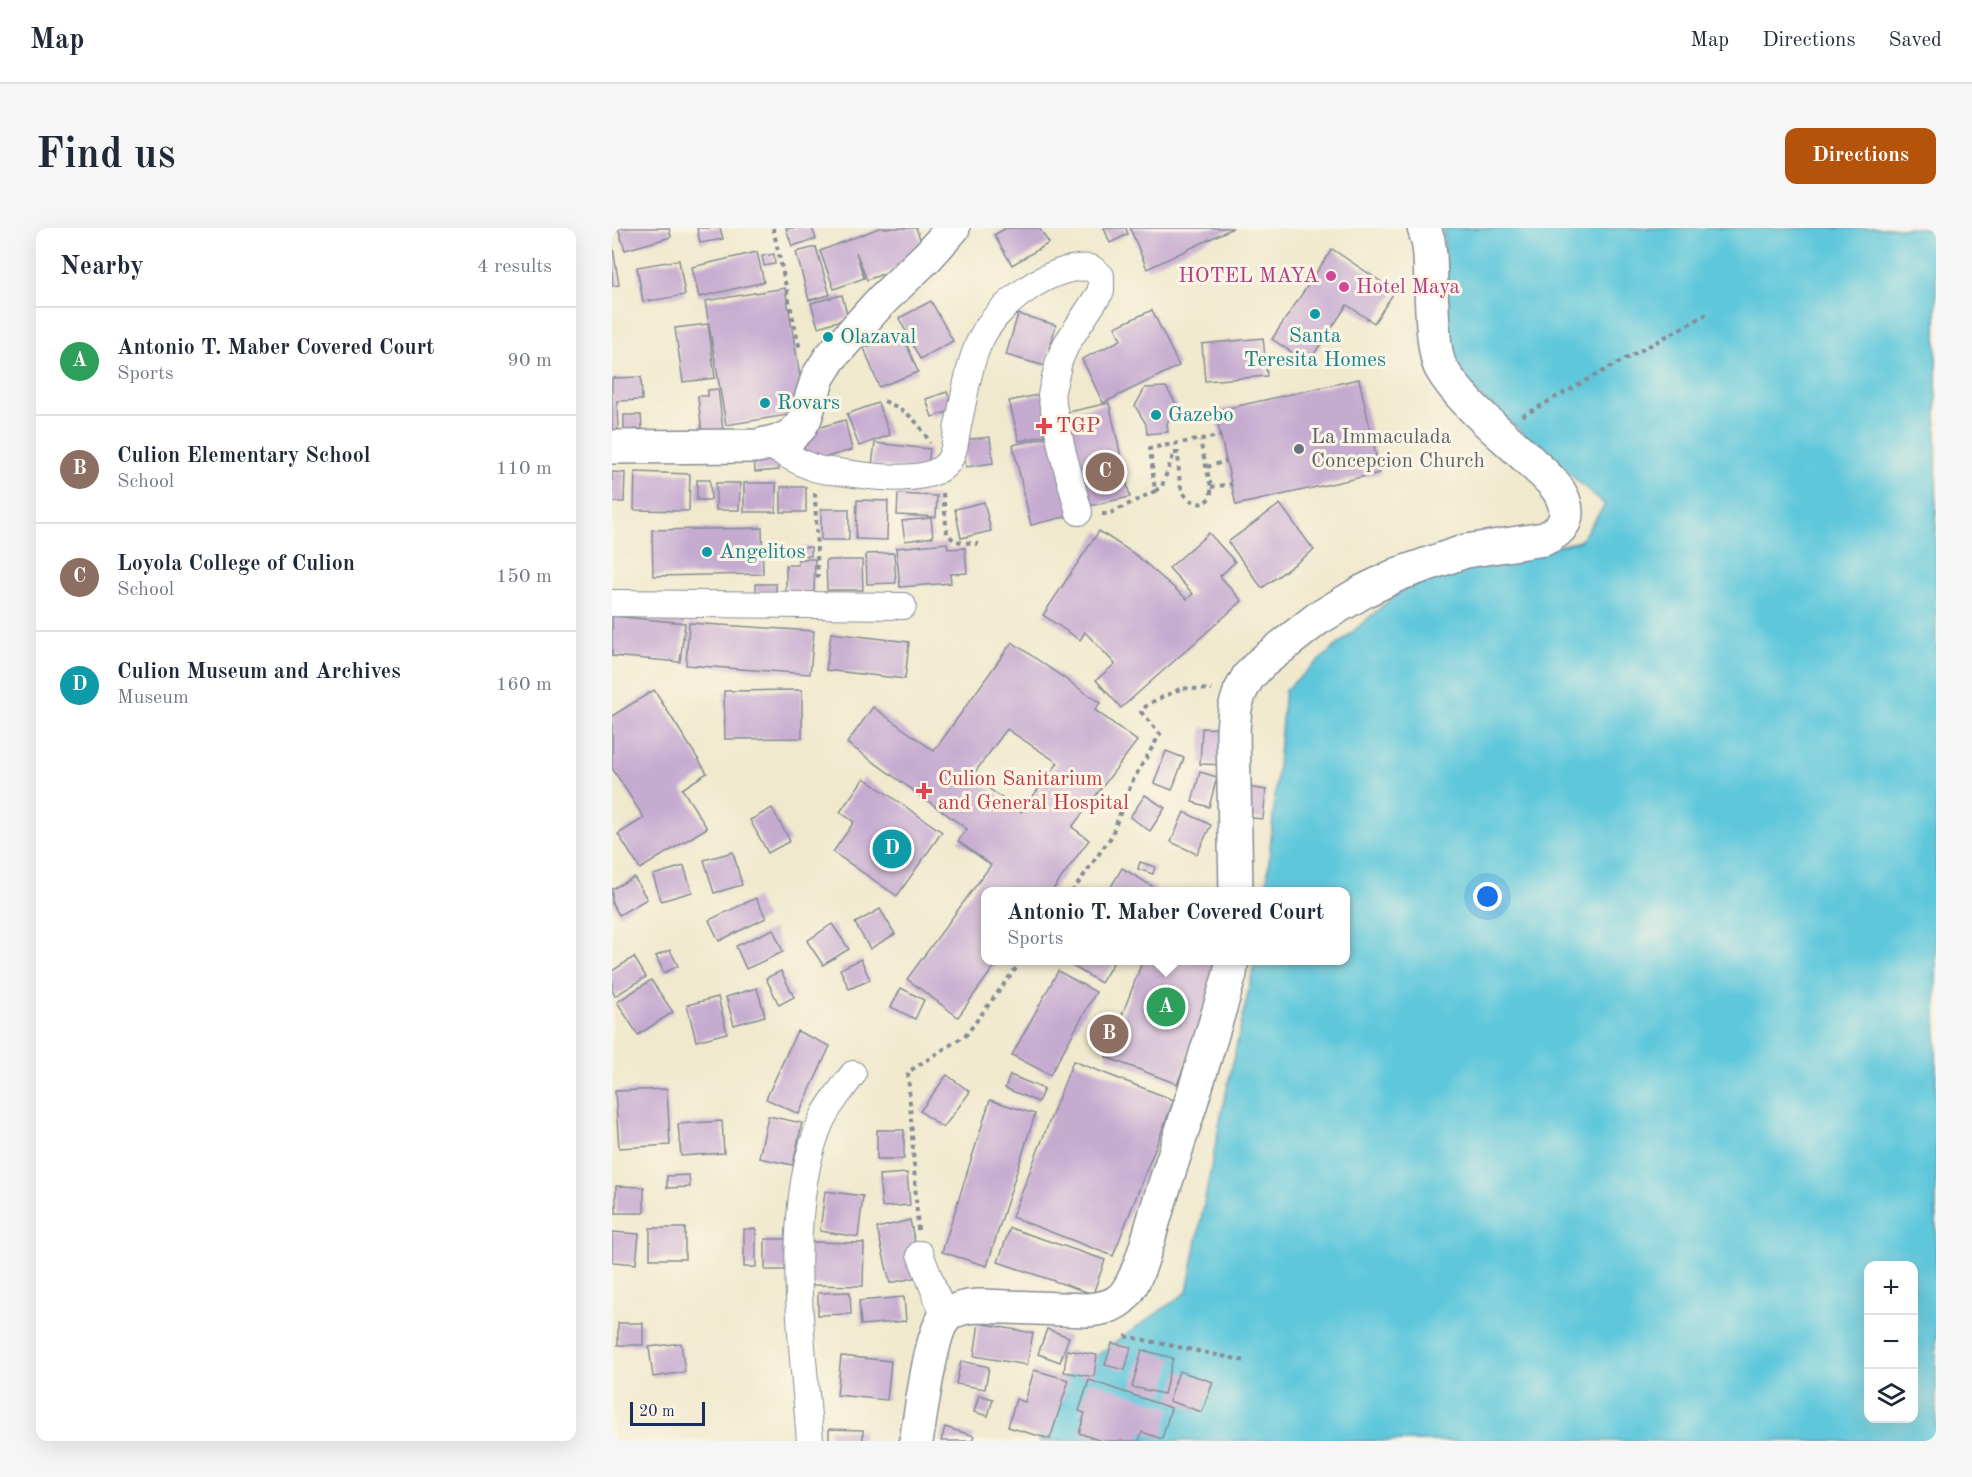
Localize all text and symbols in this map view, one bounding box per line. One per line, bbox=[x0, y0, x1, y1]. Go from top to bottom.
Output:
text: Map bbox=[30, 27, 84, 55]
text: Map bbox=[1690, 30, 1729, 51]
text: Directions bbox=[1762, 30, 1856, 51]
text: Saved bbox=[1889, 30, 1942, 51]
button: Directions bbox=[1785, 128, 1936, 184]
text: Find us bbox=[36, 135, 175, 177]
text: Nearby bbox=[60, 254, 144, 280]
text: 4 results bbox=[477, 257, 552, 277]
place label: HOTEL MAYA bbox=[1178, 266, 1319, 287]
marker: HOTEL MAYA bbox=[1324, 269, 1338, 283]
place label: Hotel Maya bbox=[1356, 277, 1460, 298]
marker: Hotel Maya bbox=[1337, 280, 1351, 294]
marker: Santa Teresita Homes bbox=[1308, 307, 1322, 321]
place label: Santa Teresita Homes bbox=[1244, 326, 1386, 371]
place label: Olazaval bbox=[840, 327, 917, 348]
marker: Olazaval bbox=[821, 330, 835, 344]
text: Antonio T. Maber Covered Court bbox=[117, 337, 434, 359]
text: A bbox=[72, 351, 87, 371]
text: 90 m bbox=[507, 351, 552, 371]
text: Sports bbox=[117, 364, 174, 384]
place label: Rovars bbox=[777, 393, 840, 414]
marker: Rovars bbox=[758, 396, 772, 410]
place label: Gazebo bbox=[1168, 405, 1234, 426]
marker: Gazebo bbox=[1149, 408, 1163, 422]
place label: TGP bbox=[1056, 416, 1100, 437]
marker: TGP bbox=[1037, 419, 1051, 433]
place label: La Immaculada Concepcion Church bbox=[1311, 427, 1485, 472]
marker: La Immaculada Concepcion Church bbox=[1292, 442, 1306, 456]
text: Culion Elementary School bbox=[117, 445, 371, 467]
pin: C bbox=[1086, 450, 1124, 494]
text: B bbox=[72, 459, 87, 479]
text: 110 m bbox=[496, 459, 552, 479]
text: School bbox=[117, 472, 174, 492]
place label: Angelitos bbox=[719, 542, 806, 563]
marker: Angelitos bbox=[700, 545, 714, 559]
text: Loyola College of Culion bbox=[117, 553, 355, 575]
text: C bbox=[73, 567, 86, 587]
text: 150 m bbox=[496, 567, 552, 587]
text: School bbox=[117, 580, 174, 600]
text: Culion Museum and Archives bbox=[117, 661, 401, 683]
text: D bbox=[72, 675, 87, 695]
text: 160 m bbox=[496, 675, 552, 695]
text: Museum bbox=[117, 688, 189, 708]
place label: Culion Sanitarium and General Hospital bbox=[938, 769, 1129, 814]
marker: Culion Sanitarium and General Hospital bbox=[915, 782, 933, 800]
pin: D bbox=[872, 826, 912, 872]
your location bbox=[1473, 882, 1502, 911]
popup bbox=[981, 887, 1350, 965]
text: Antonio T. Maber Covered Court bbox=[1007, 902, 1324, 924]
text: Sports bbox=[1007, 929, 1063, 949]
pin: A bbox=[1146, 984, 1186, 1030]
pin: B bbox=[1090, 1012, 1128, 1056]
map controls bbox=[1864, 1261, 1918, 1423]
button: + bbox=[1864, 1261, 1918, 1315]
button: − bbox=[1864, 1315, 1918, 1369]
button: layers bbox=[1864, 1369, 1918, 1423]
scale bar bbox=[630, 1399, 705, 1426]
text: 20 m bbox=[639, 1404, 675, 1420]

